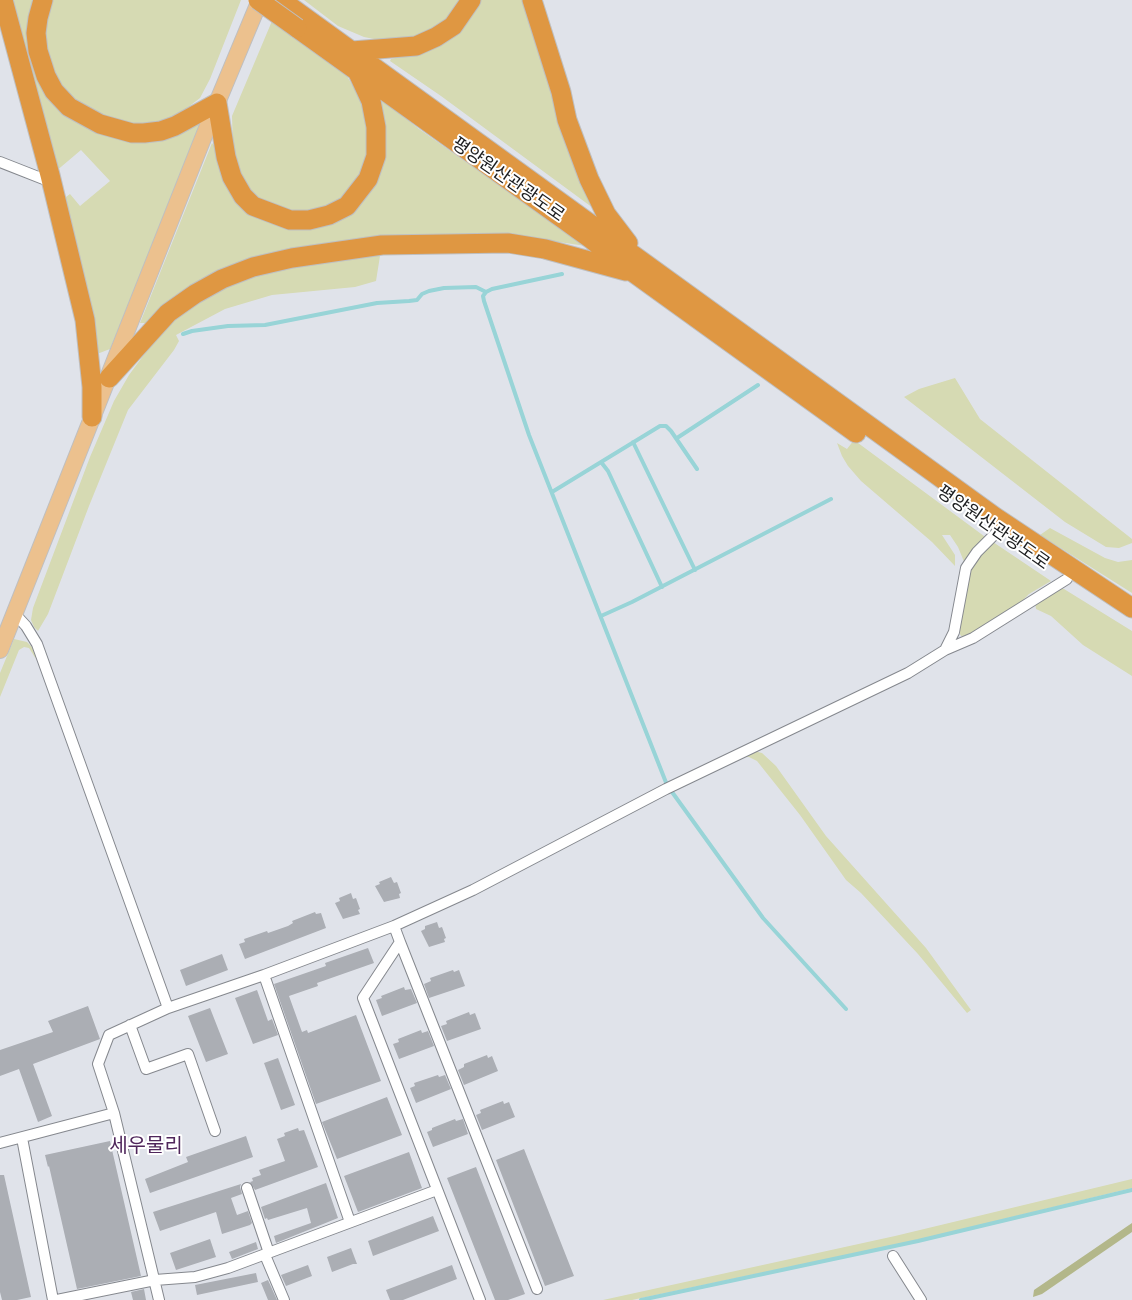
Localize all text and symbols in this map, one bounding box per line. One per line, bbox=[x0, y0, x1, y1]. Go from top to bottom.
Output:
street label: 평양원산관광도로 bbox=[448, 133, 568, 227]
street label: 평양원산관광도로 bbox=[933, 481, 1053, 575]
district label: 세우물리 bbox=[109, 1134, 183, 1158]

